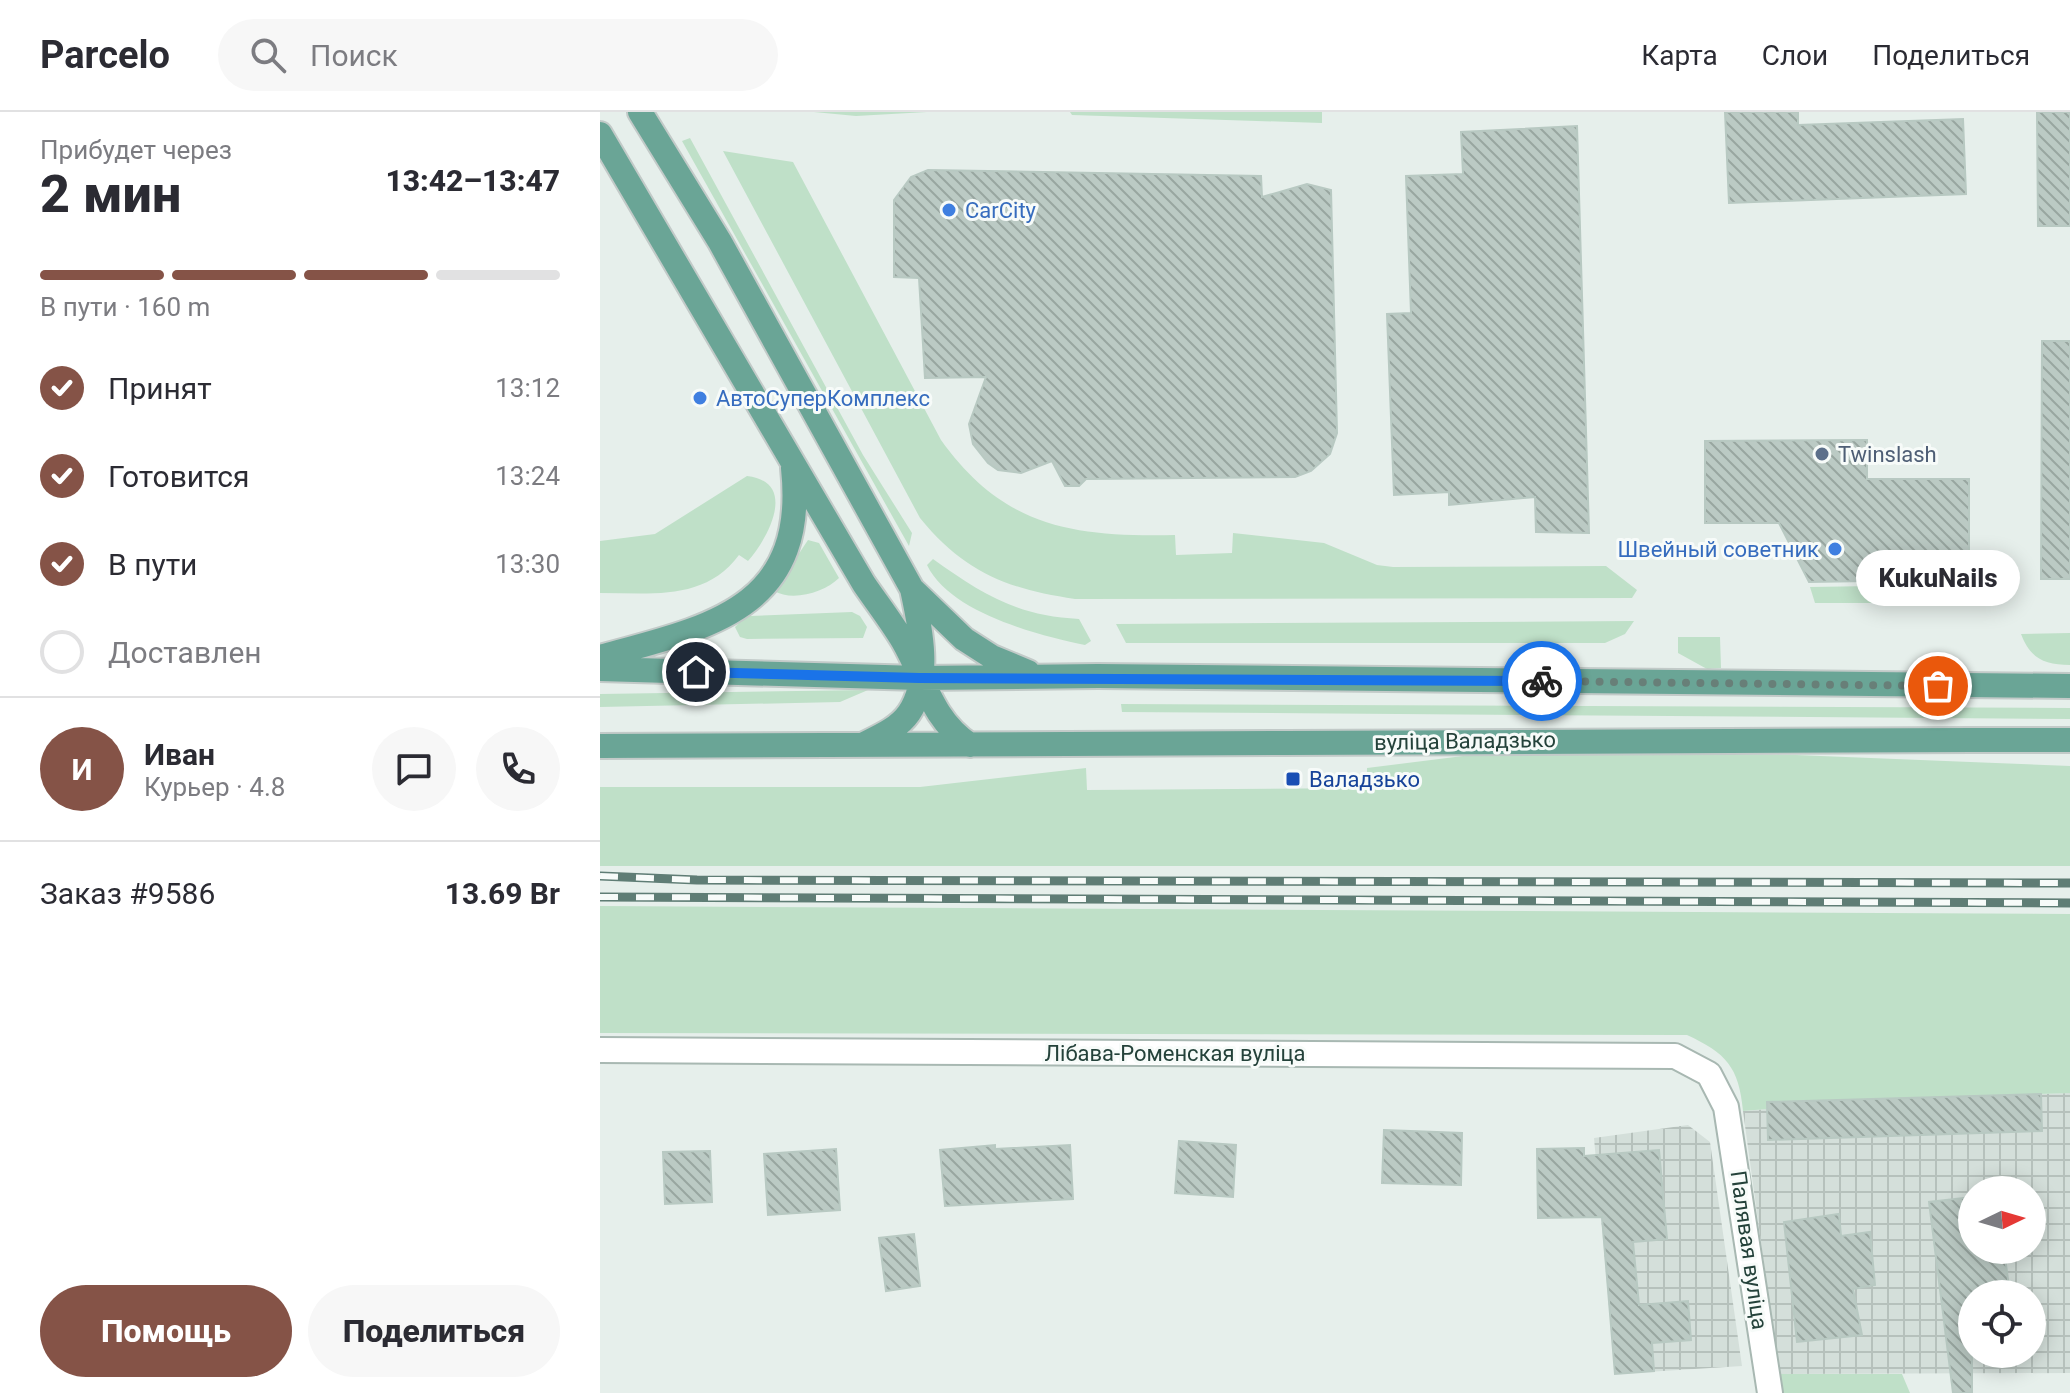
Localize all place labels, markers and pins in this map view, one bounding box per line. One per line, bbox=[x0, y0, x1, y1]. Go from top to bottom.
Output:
place label: CarCity bbox=[965, 198, 1037, 223]
marker: CarCity bbox=[940, 201, 958, 219]
place label: АвтоСуперКомплекс bbox=[716, 386, 930, 411]
marker: АвтоСуперКомплекс bbox=[691, 389, 709, 407]
place label: Twinslash bbox=[1838, 442, 1937, 467]
marker: Twinslash bbox=[1813, 445, 1831, 463]
place label: Швейный советник bbox=[1617, 537, 1819, 562]
marker: Швейный советник bbox=[1826, 540, 1844, 558]
callout: KukuNails bbox=[1856, 550, 2020, 606]
pin bbox=[662, 638, 730, 706]
pin bbox=[1904, 652, 1972, 720]
place label: Валадзько bbox=[1309, 767, 1420, 792]
marker: Валадзько bbox=[1284, 770, 1302, 788]

